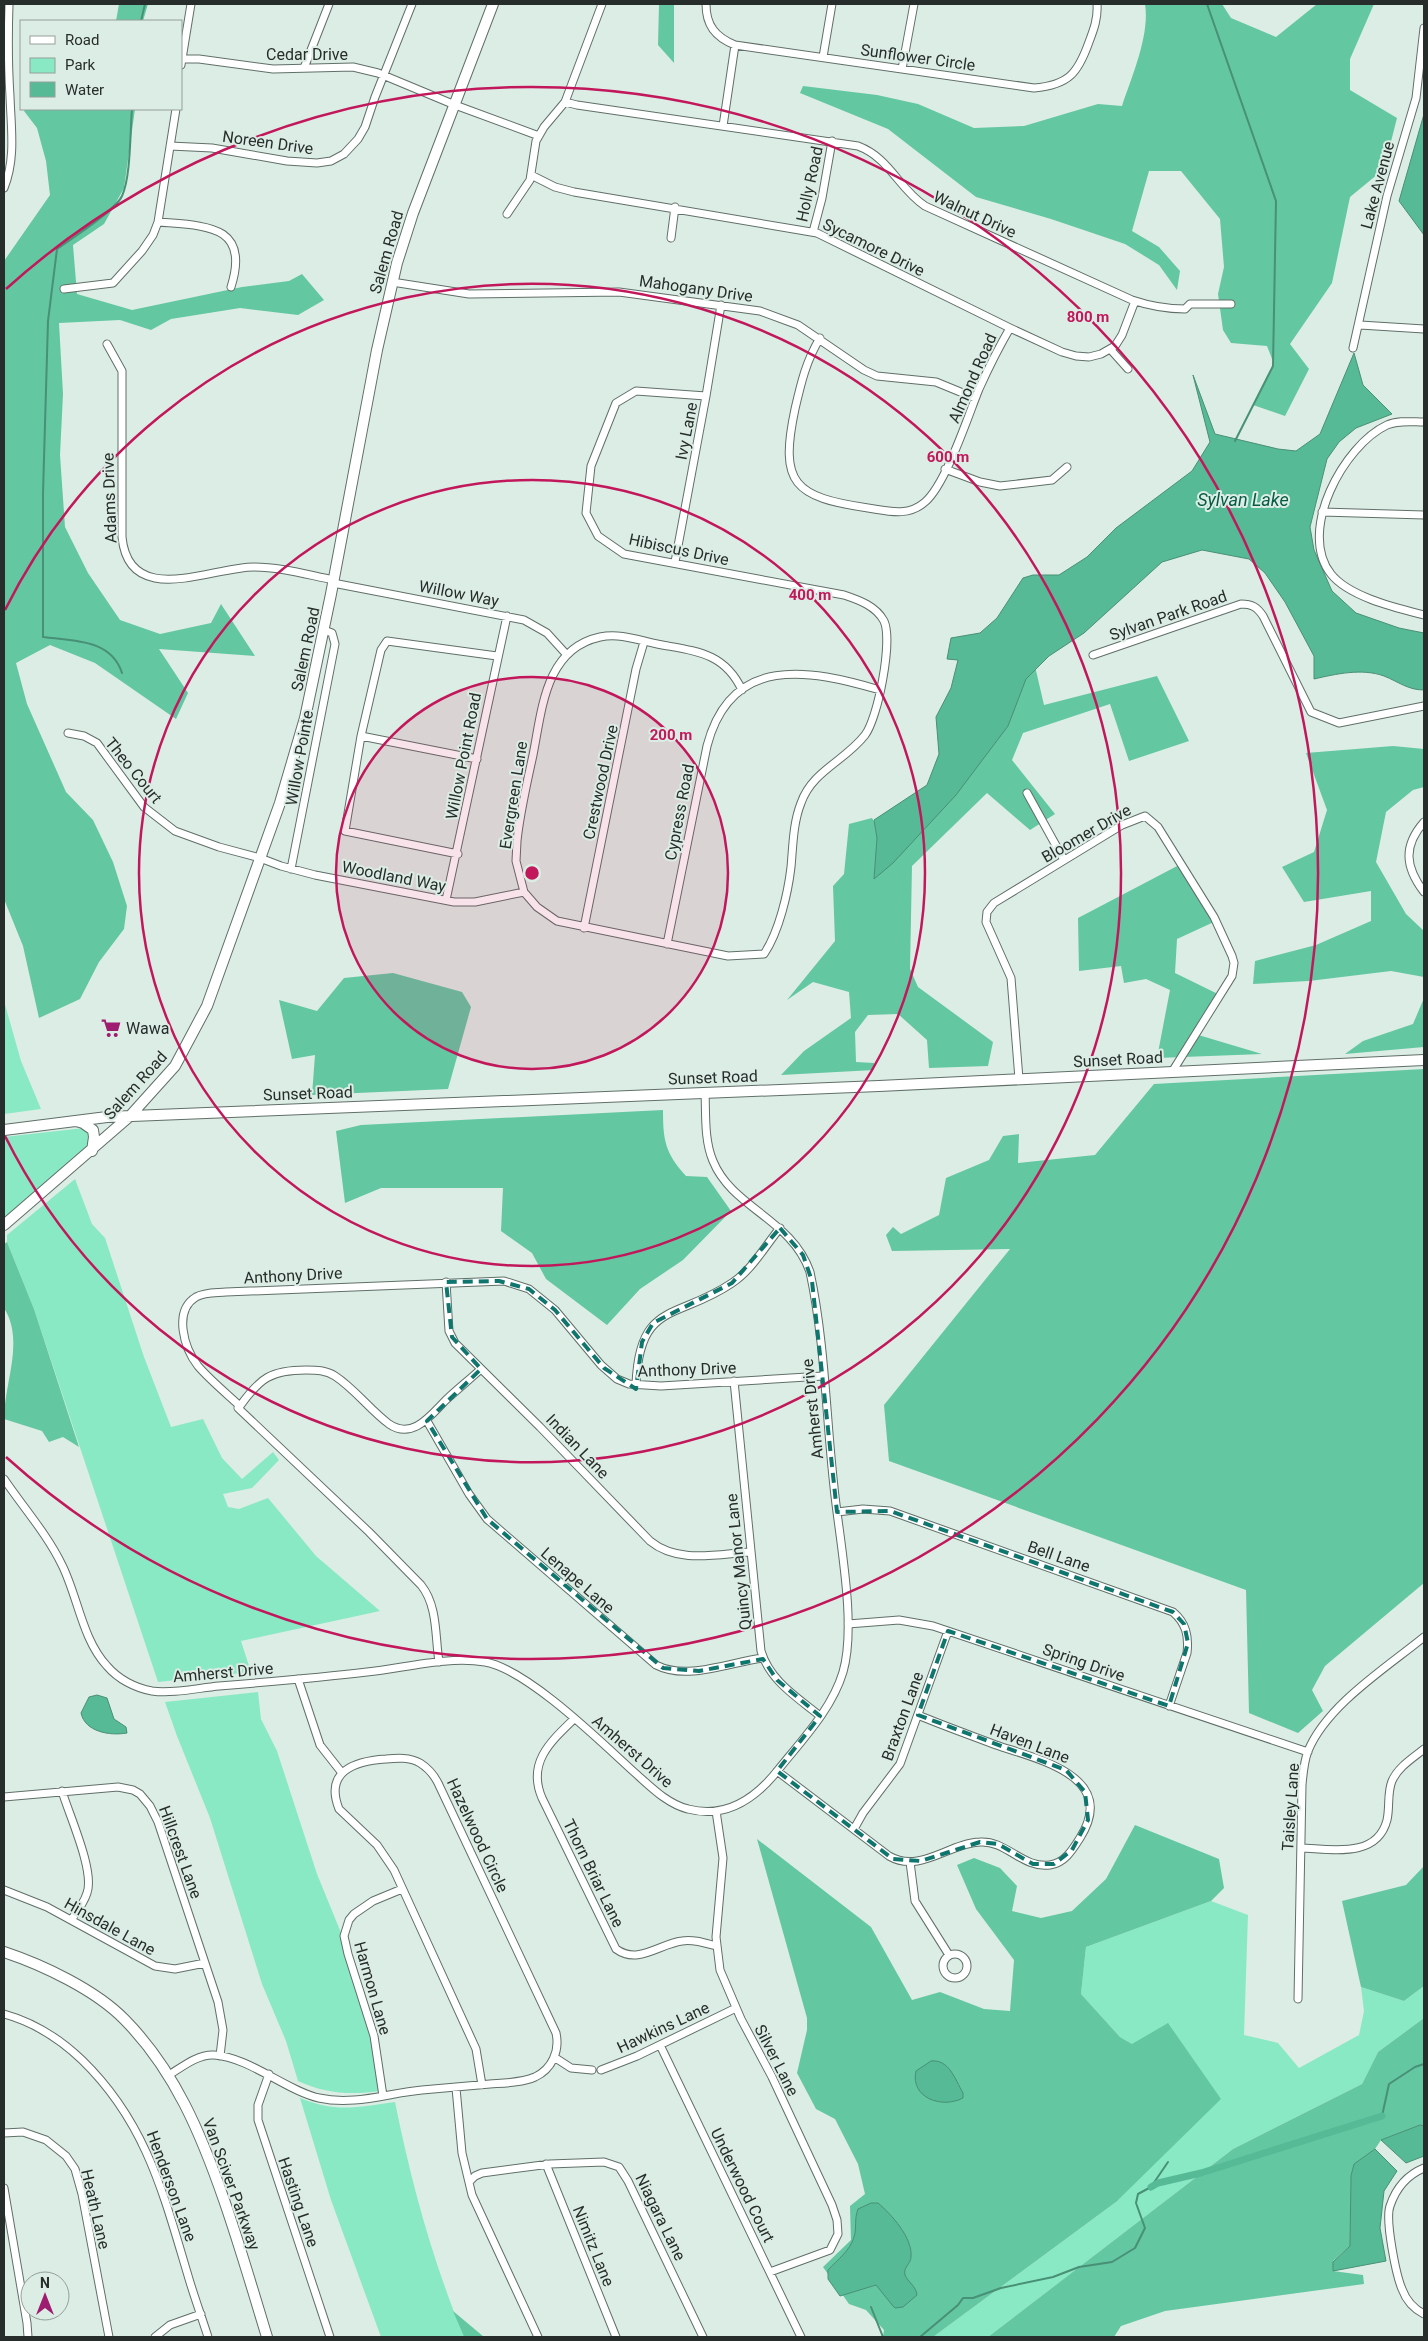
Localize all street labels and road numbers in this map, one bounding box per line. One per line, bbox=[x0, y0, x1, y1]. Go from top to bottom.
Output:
street label: Sunflower Circle bbox=[859, 40, 976, 75]
street label: Cedar Drive bbox=[266, 45, 348, 64]
street label: Noreen Drive bbox=[221, 127, 315, 158]
street label: Lake Avenue bbox=[1357, 139, 1398, 231]
street label: Holly Road bbox=[792, 145, 827, 224]
street label: Walnut Drive bbox=[930, 187, 1019, 242]
street label: Salem Road bbox=[366, 209, 407, 296]
street label: Sycamore Drive bbox=[820, 215, 928, 280]
street label: Mahogany Drive bbox=[638, 271, 754, 306]
street label: Almond Road bbox=[944, 330, 1001, 426]
street label: Ivy Lane bbox=[672, 401, 701, 462]
street label: Adams Drive bbox=[98, 452, 121, 543]
street label: Hibiscus Drive bbox=[627, 530, 731, 569]
street label: Willow Way bbox=[417, 576, 501, 611]
street label: Sylvan Park Road bbox=[1107, 586, 1229, 644]
street label: Salem Road bbox=[287, 605, 324, 693]
street label: Willow Point Road bbox=[442, 691, 485, 821]
street label: Willow Pointe bbox=[282, 709, 317, 807]
street label: Crestwood Drive bbox=[579, 723, 622, 841]
street label: Theo Court bbox=[101, 734, 166, 807]
street label: Evergreen Lane bbox=[496, 740, 531, 850]
street label: Cypress Road bbox=[661, 762, 698, 862]
street label: Bloomer Drive bbox=[1038, 800, 1134, 867]
street label: Woodland Way bbox=[340, 857, 448, 896]
street label: Salem Road bbox=[100, 1047, 171, 1123]
street label: Sunset Road bbox=[1073, 1048, 1163, 1071]
street label: Sunset Road bbox=[668, 1066, 758, 1089]
street label: Sunset Road bbox=[263, 1082, 353, 1105]
street label: Anthony Drive bbox=[243, 1263, 343, 1288]
street label: Anthony Drive bbox=[637, 1358, 737, 1381]
street label: Amherst Drive bbox=[798, 1358, 827, 1460]
street label: Indian Lane bbox=[542, 1410, 613, 1483]
street label: Quincy Manor Lane bbox=[722, 1493, 755, 1631]
street label: Bell Lane bbox=[1025, 1537, 1093, 1576]
street label: Lenape Lane bbox=[537, 1543, 618, 1617]
street label: Spring Drive bbox=[1040, 1640, 1127, 1685]
street label: Amherst Drive bbox=[172, 1659, 274, 1686]
street label: Braxton Lane bbox=[878, 1669, 927, 1763]
street label: Amherst Drive bbox=[588, 1711, 677, 1792]
street label: Haven Lane bbox=[987, 1720, 1072, 1767]
street label: Taisley Lane bbox=[1278, 1762, 1303, 1852]
street label: Hazelwood Circle bbox=[443, 1775, 512, 1895]
street label: Hillcrest Lane bbox=[155, 1803, 206, 1901]
street label: Thorn Briar Lane bbox=[559, 1816, 628, 1930]
street label: Hinsdale Lane bbox=[61, 1894, 159, 1959]
street label: Harmon Lane bbox=[350, 1939, 395, 2037]
street label: Hawkins Lane bbox=[614, 1998, 712, 2057]
street label: Silver Lane bbox=[751, 2021, 803, 2099]
street label: Van Sciver Parkway bbox=[199, 2116, 264, 2253]
street label: Underwood Court bbox=[707, 2125, 778, 2246]
street label: Henderson Lane bbox=[143, 2128, 200, 2244]
street label: Hasting Lane bbox=[274, 2155, 323, 2250]
street label: Heath Lane bbox=[77, 2167, 114, 2251]
street label: Niagara Lane bbox=[631, 2171, 690, 2264]
street label: Nimitz Lane bbox=[569, 2203, 618, 2289]

